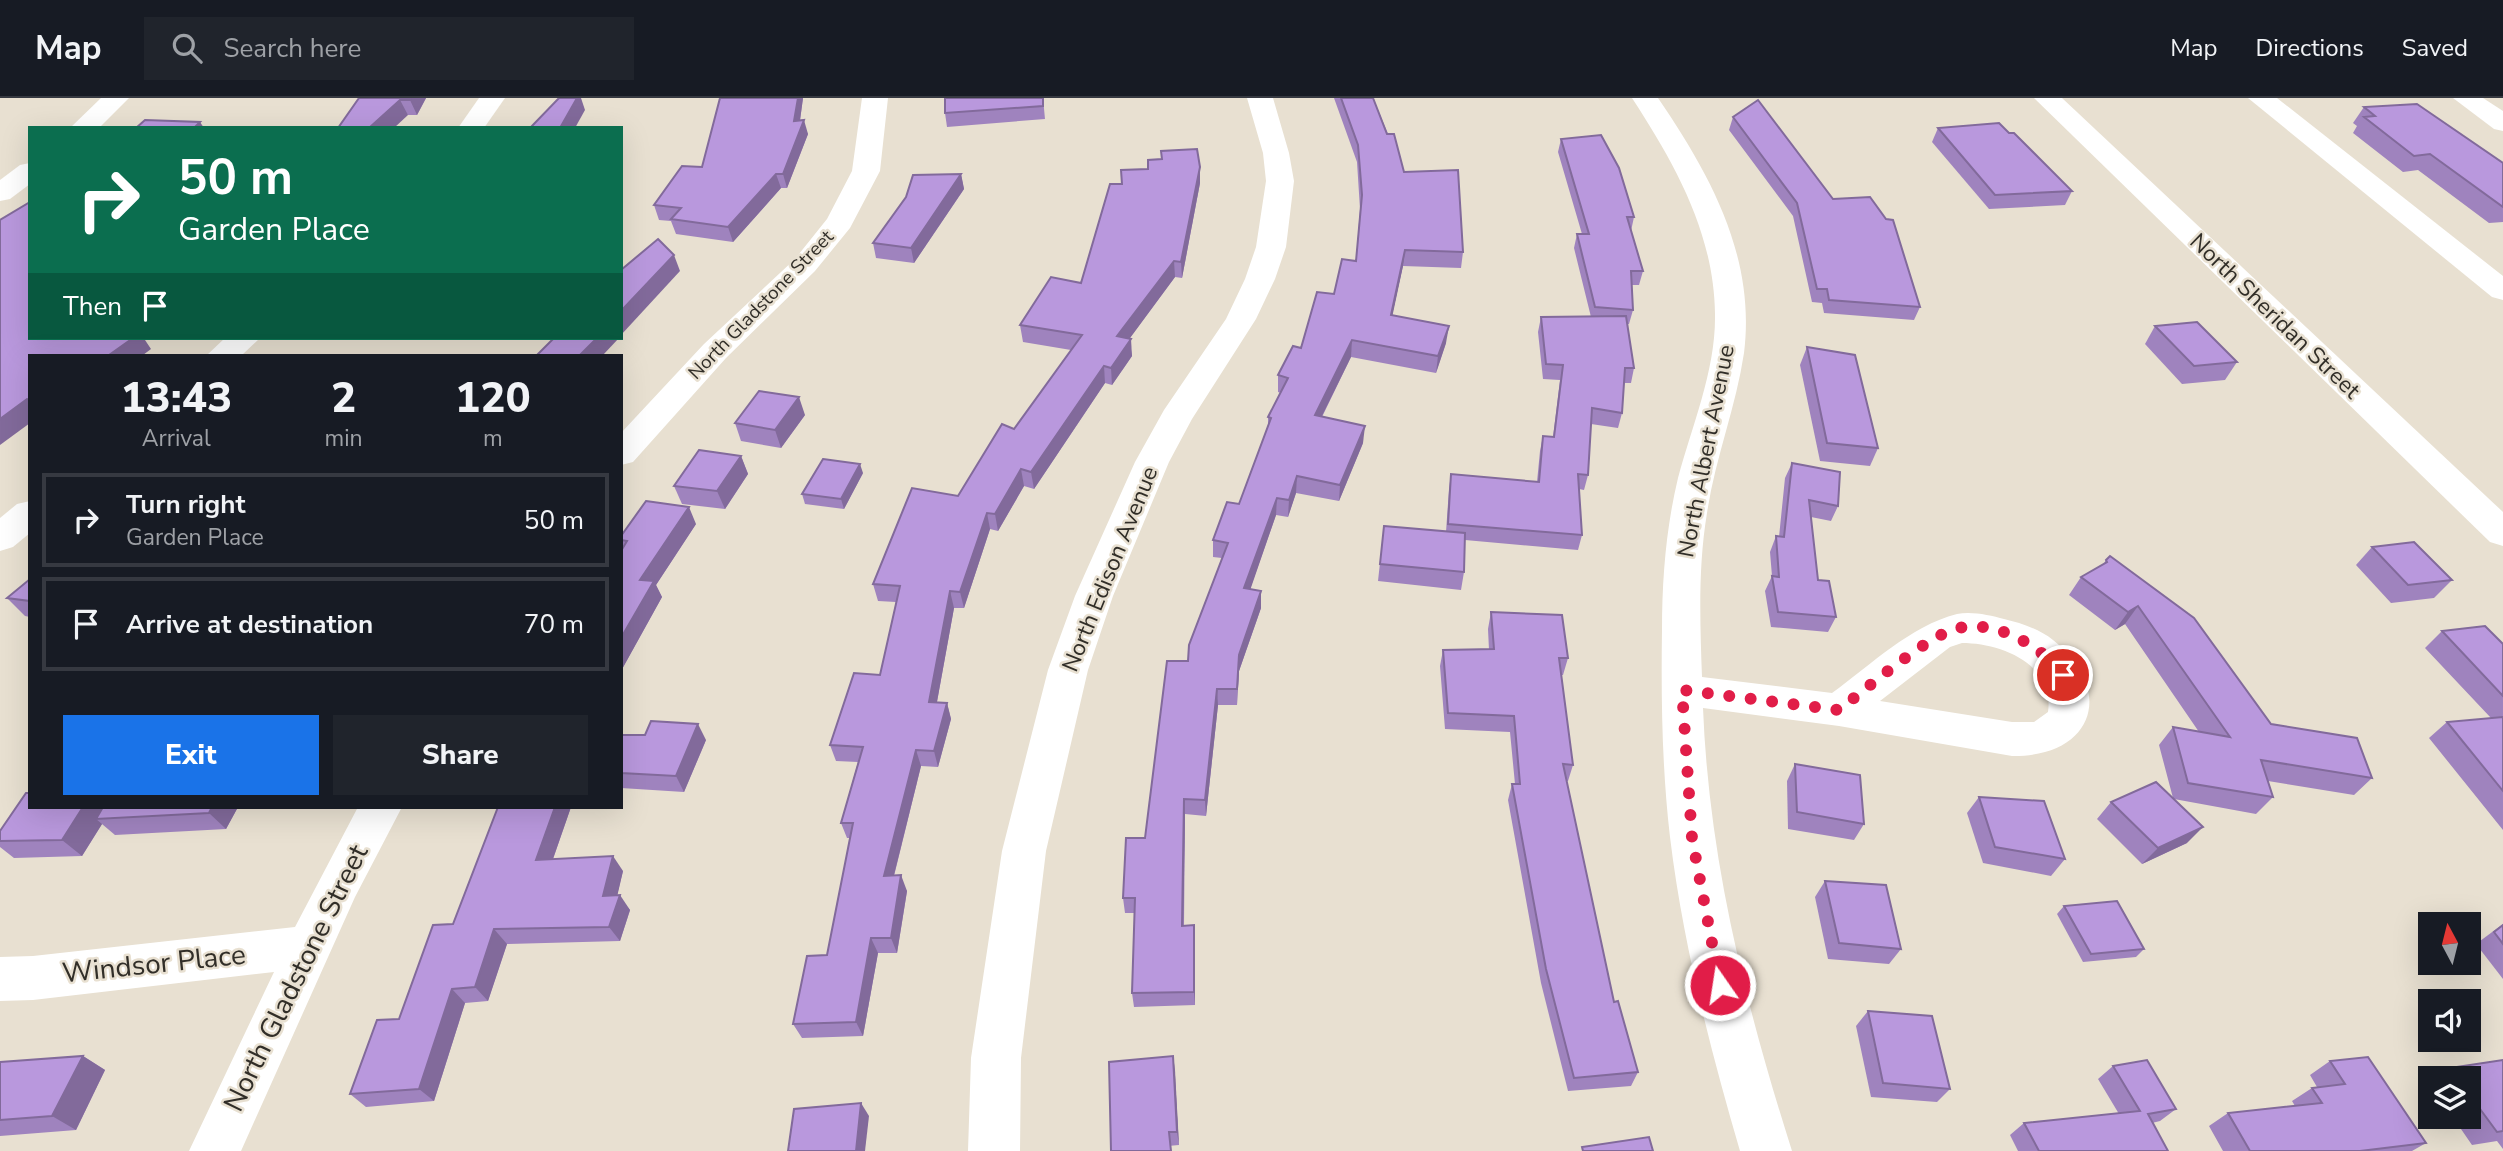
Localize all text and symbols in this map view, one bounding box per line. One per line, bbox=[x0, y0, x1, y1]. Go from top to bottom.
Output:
search box bbox=[144, 17, 634, 80]
text: Map bbox=[35, 26, 102, 71]
icon: search bbox=[168, 29, 206, 67]
text: Search here bbox=[224, 31, 361, 66]
text: Map bbox=[2170, 32, 2217, 64]
text: Directions bbox=[2255, 32, 2364, 64]
text: Saved bbox=[2402, 32, 2468, 64]
text: 50 m bbox=[178, 144, 293, 211]
icon: right bbox=[63, 154, 154, 245]
text: Garden Place bbox=[178, 208, 370, 251]
street label: North Gladstone Street bbox=[683, 224, 840, 385]
street label: North Sheridan Street bbox=[2183, 226, 2368, 406]
icon: arrive bbox=[136, 287, 174, 325]
text: Then bbox=[63, 289, 122, 324]
street label: North Albert Avenue bbox=[1670, 342, 1742, 560]
text: 13:43 bbox=[120, 370, 232, 427]
text: 2 bbox=[331, 370, 356, 427]
text: 120 bbox=[455, 370, 531, 427]
text: Arrival bbox=[142, 423, 211, 454]
text: min bbox=[325, 423, 363, 454]
text: m bbox=[483, 423, 503, 454]
street label: North Edison Avenue bbox=[1055, 462, 1165, 676]
text: Turn right bbox=[126, 487, 245, 522]
icon: right bbox=[67, 501, 105, 539]
text: 50 m bbox=[524, 503, 584, 538]
text: Garden Place bbox=[126, 522, 264, 553]
icon: arrive bbox=[67, 605, 105, 643]
text: Arrive at destination bbox=[126, 607, 373, 642]
text: 70 m bbox=[524, 607, 584, 642]
pin bbox=[2033, 645, 2093, 705]
icon: arrive bbox=[2044, 656, 2082, 694]
button: Exit bbox=[63, 715, 319, 795]
button: Share bbox=[333, 715, 588, 795]
street label: North Gladstone Street bbox=[215, 838, 377, 1118]
north arrow bbox=[2418, 912, 2482, 975]
map controls bbox=[2418, 912, 2481, 1129]
street label: Windsor Place bbox=[60, 935, 248, 993]
position arrow bbox=[1683, 948, 1757, 1022]
button: sound bbox=[2418, 989, 2481, 1052]
button: layers bbox=[2418, 1066, 2481, 1129]

